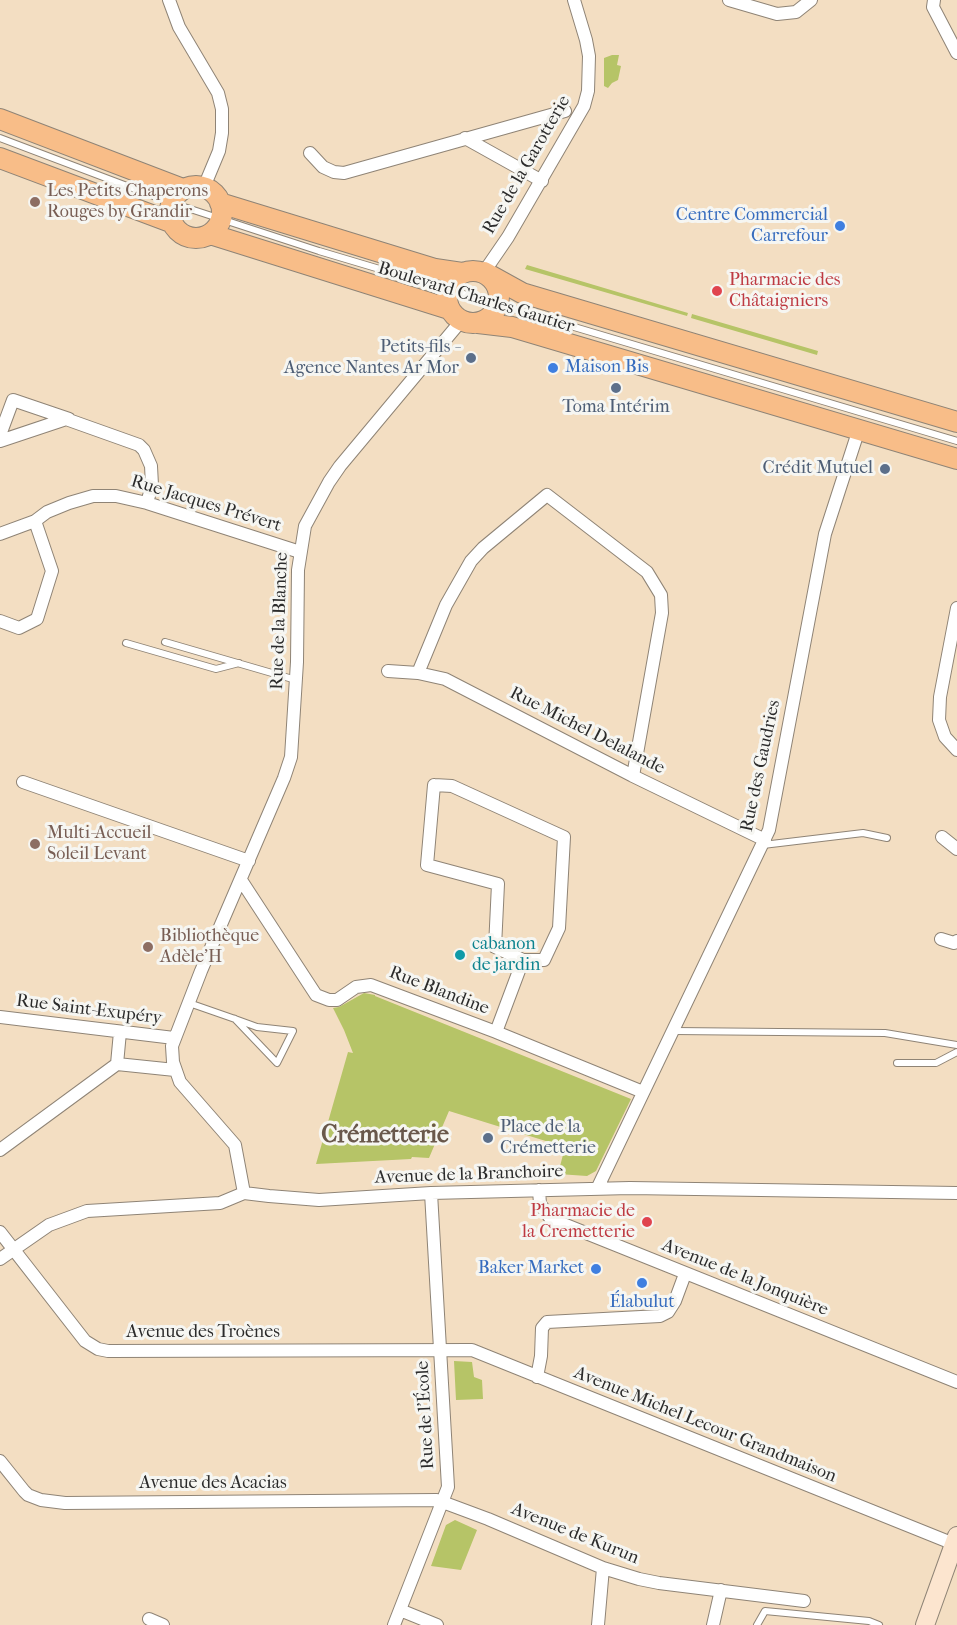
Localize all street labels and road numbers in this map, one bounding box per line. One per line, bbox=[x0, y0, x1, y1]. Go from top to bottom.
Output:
street label: Rue de la Garotterie bbox=[479, 92, 575, 238]
street label: Boulevard Charles Gautier bbox=[375, 258, 577, 338]
street label: Rue Jacques Prévert bbox=[128, 471, 284, 537]
street label: Rue de la Blanche bbox=[267, 552, 293, 690]
street label: Rue Michel Delalande bbox=[506, 683, 668, 779]
street label: Rue des Gaudries bbox=[736, 698, 786, 834]
street label: Rue Blandine bbox=[386, 962, 492, 1020]
street label: Rue Saint-Exupéry bbox=[15, 990, 163, 1030]
street label: Avenue de la Branchoire bbox=[374, 1161, 564, 1189]
street label: Avenue de la Jonquière bbox=[659, 1235, 831, 1321]
street label: Avenue des Troènes bbox=[126, 1322, 280, 1344]
street label: Rue de l'École bbox=[412, 1360, 440, 1470]
street label: Avenue Michel Lecour Grandmaison bbox=[571, 1362, 839, 1488]
street label: Avenue des Acacias bbox=[139, 1473, 287, 1495]
street label: Avenue de Kurun bbox=[508, 1499, 642, 1569]

